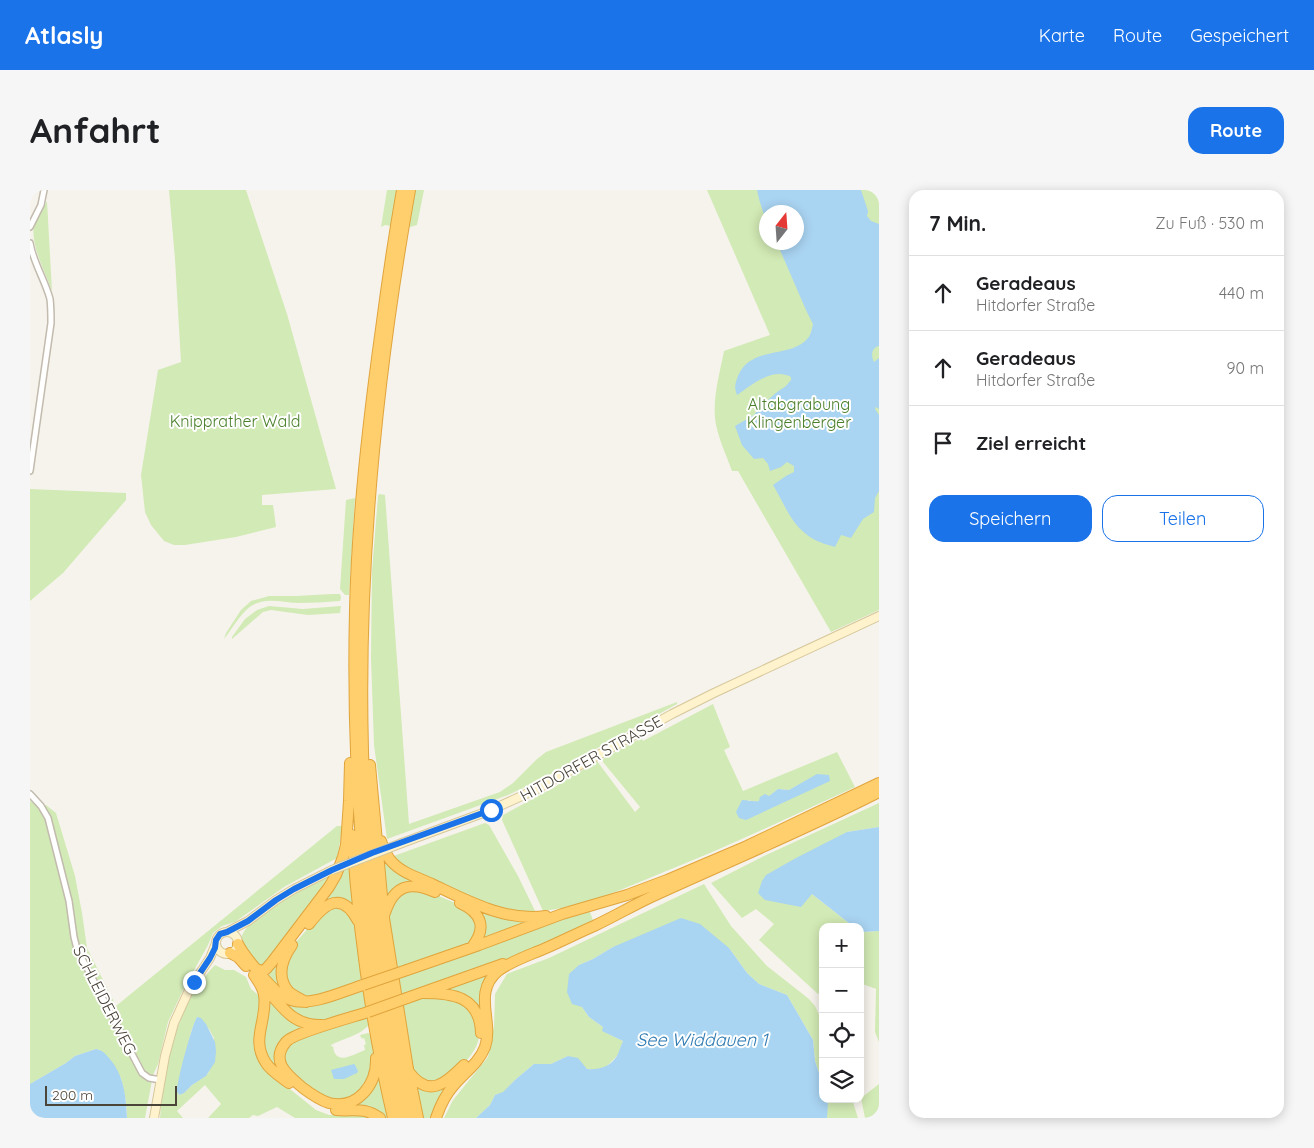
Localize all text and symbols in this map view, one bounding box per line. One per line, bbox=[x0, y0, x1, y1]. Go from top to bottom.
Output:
text: Atlasly bbox=[25, 20, 103, 50]
text: Karte bbox=[1039, 24, 1085, 47]
text: Route bbox=[1113, 24, 1162, 47]
text: Gespeichert bbox=[1190, 24, 1289, 47]
button: Route bbox=[1188, 107, 1284, 154]
text: Anfahrt bbox=[30, 108, 161, 152]
north arrow bbox=[759, 205, 804, 250]
text: 7 Min. bbox=[929, 210, 986, 236]
text: Zu Fuß · 530 m bbox=[1155, 213, 1264, 233]
text: Geradeaus bbox=[976, 271, 1076, 295]
icon: ahead bbox=[929, 279, 957, 307]
text: 440 m bbox=[1219, 283, 1264, 303]
text: Hitdorfer Straße bbox=[976, 295, 1095, 315]
text: Geradeaus bbox=[976, 346, 1076, 370]
icon: ahead bbox=[929, 354, 957, 382]
text: 90 m bbox=[1227, 358, 1264, 378]
text: Hitdorfer Straße bbox=[976, 370, 1095, 390]
park label: Altabgrabung Klingenberger bbox=[747, 394, 851, 432]
park label: Knipprather Wald bbox=[170, 411, 300, 431]
icon: arrive bbox=[929, 429, 957, 457]
text: Ziel erreicht bbox=[976, 431, 1086, 455]
button: Speichern bbox=[929, 495, 1092, 542]
button: Teilen bbox=[1102, 495, 1264, 542]
street label: HITDORFER STRASSE bbox=[516, 711, 666, 805]
route start bbox=[480, 799, 503, 822]
map controls bbox=[819, 923, 864, 1103]
button: + bbox=[819, 923, 864, 968]
street label: SCHLEIDERWEG bbox=[69, 942, 141, 1058]
button: − bbox=[819, 968, 864, 1013]
route end bbox=[183, 971, 206, 994]
button: locate bbox=[819, 1013, 864, 1058]
water label: See Widdauen 1 bbox=[636, 1028, 769, 1051]
button: layers bbox=[819, 1058, 864, 1103]
scale bar bbox=[45, 1083, 178, 1106]
text: 200 m bbox=[52, 1086, 93, 1104]

